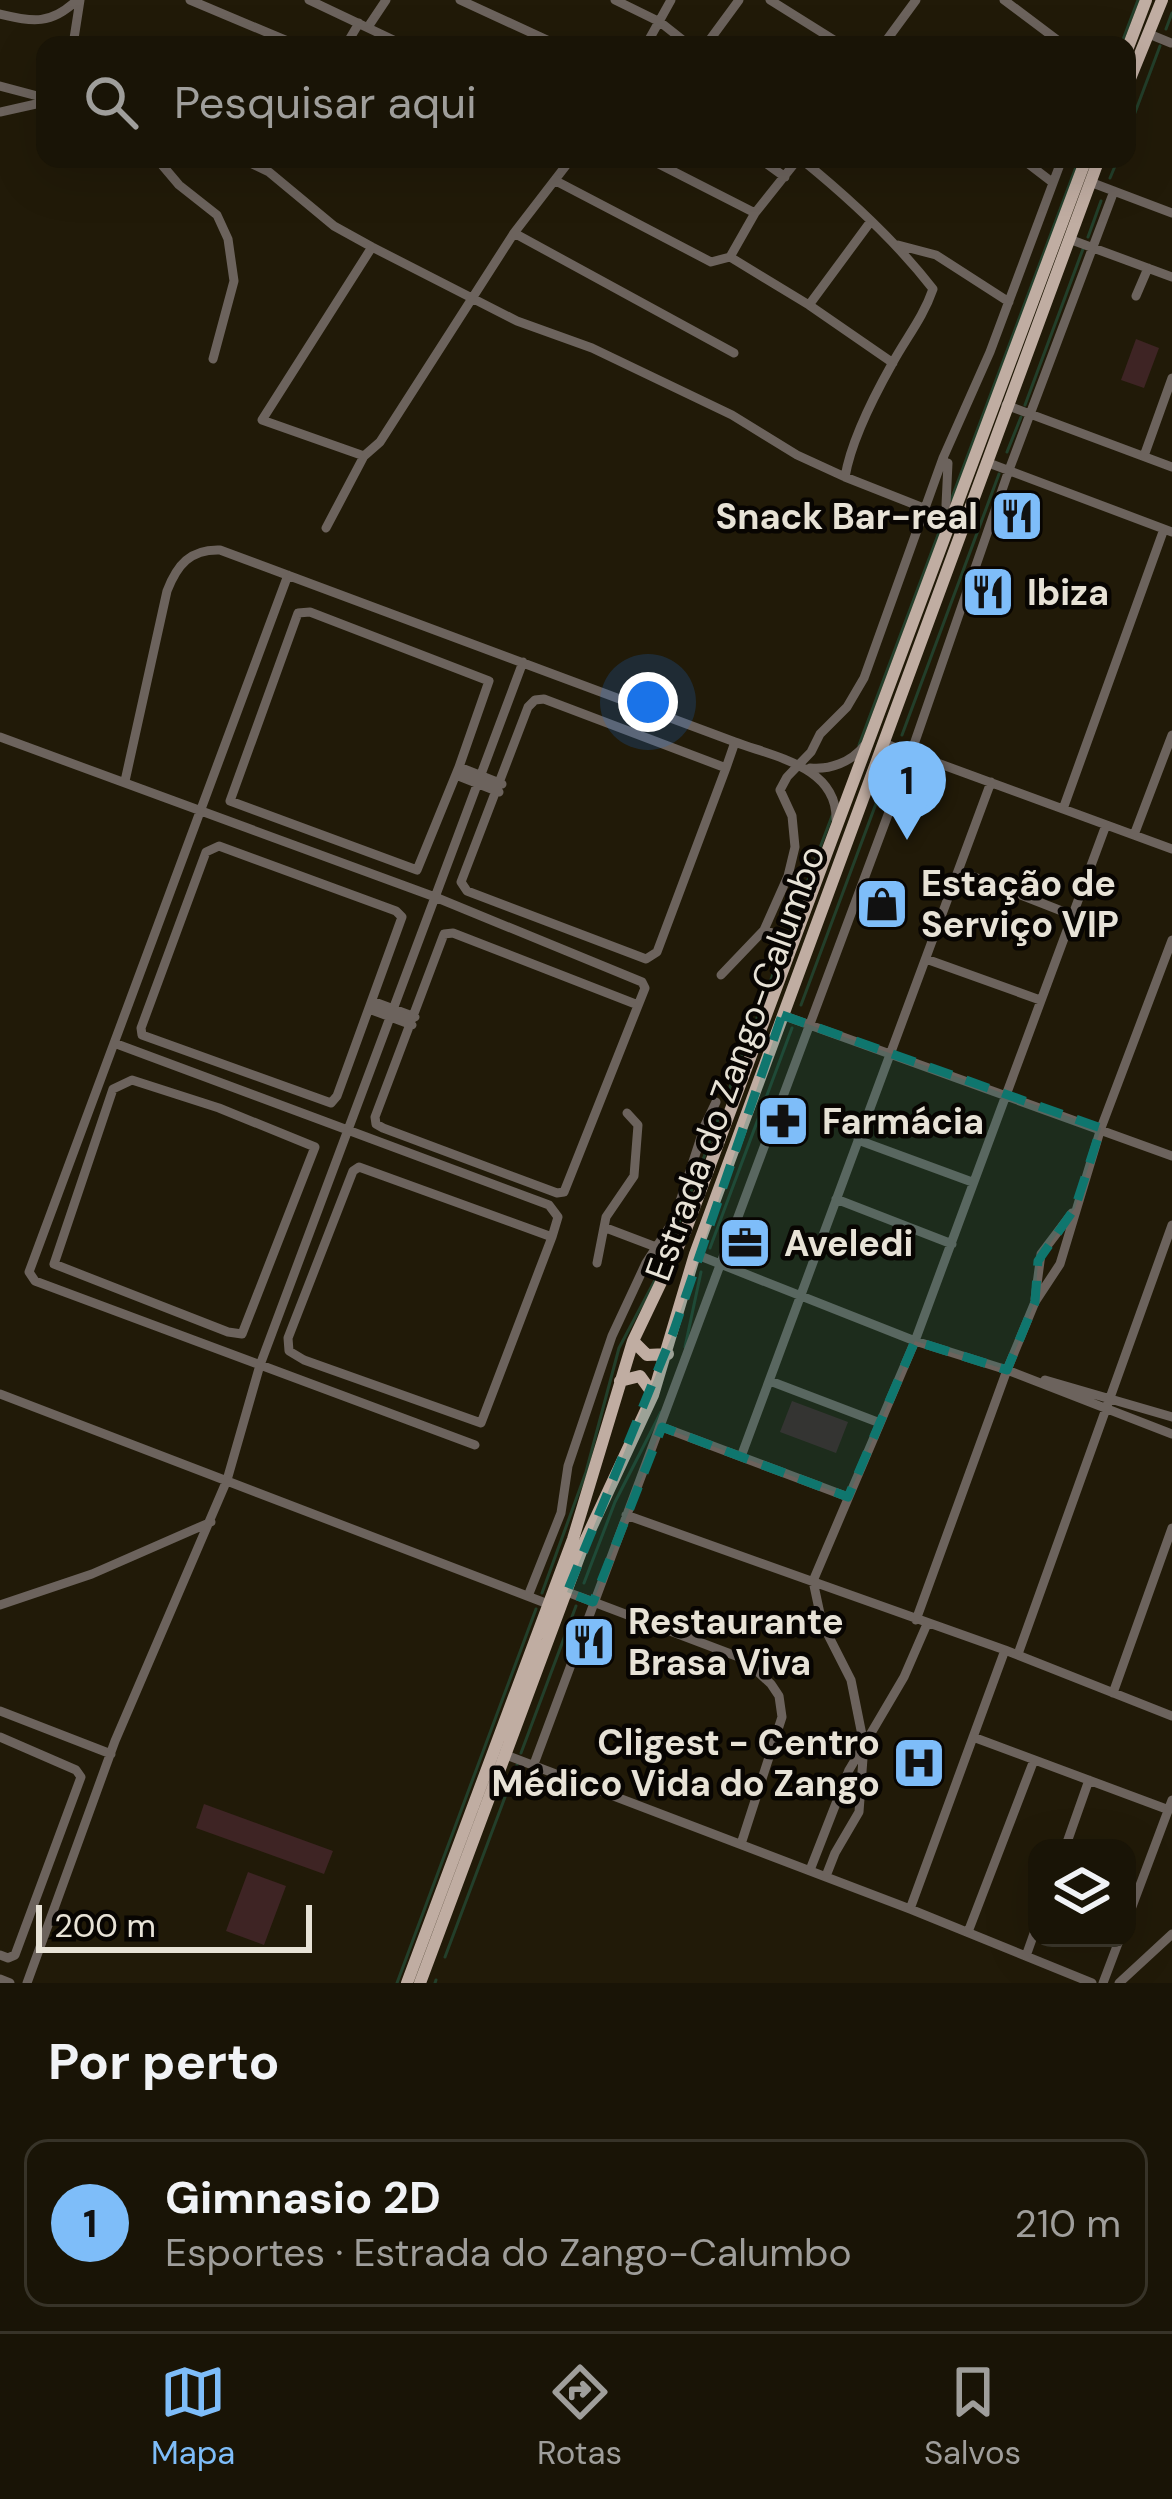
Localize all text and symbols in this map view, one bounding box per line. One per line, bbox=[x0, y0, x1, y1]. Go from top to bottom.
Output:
search box bbox=[36, 36, 1136, 168]
icon: search bbox=[78, 69, 144, 135]
text: Pesquisar aqui bbox=[174, 73, 477, 132]
restaurant icon: Snack Bar-real bbox=[989, 488, 1045, 544]
place label: Snack Bar-real bbox=[715, 493, 978, 540]
restaurant icon: Ibiza bbox=[960, 564, 1016, 620]
place label: Ibiza bbox=[1027, 569, 1109, 616]
your location bbox=[618, 672, 678, 732]
pin: 1 bbox=[868, 741, 946, 840]
street label: Estrada do Zango-Calumbo bbox=[634, 839, 836, 1287]
place label: Estação de Serviço VIP bbox=[921, 860, 1119, 948]
shop icon: Estação de Serviço VIP bbox=[854, 876, 910, 932]
pharmacy icon: Farmácia bbox=[755, 1093, 811, 1149]
place label: Farmácia bbox=[822, 1098, 984, 1145]
office icon: Aveledi bbox=[717, 1215, 773, 1271]
place label: Aveledi bbox=[784, 1220, 913, 1267]
place label: Restaurante Brasa Viva bbox=[628, 1598, 844, 1686]
restaurant icon: Restaurante Brasa Viva bbox=[561, 1614, 617, 1670]
place label: Cligest - Centro Médico Vida do Zango bbox=[492, 1719, 880, 1807]
hospital icon: Cligest - Centro Médico Vida do Zango bbox=[891, 1735, 947, 1791]
map controls bbox=[1028, 1839, 1136, 1947]
button: layers bbox=[1028, 1839, 1136, 1947]
scale bar bbox=[36, 1899, 312, 1952]
text: 200 m bbox=[54, 1904, 156, 1947]
text: Por perto bbox=[48, 2028, 280, 2095]
text: Gimnasio 2D bbox=[165, 2168, 441, 2227]
text: 1 bbox=[83, 2198, 97, 2249]
text: 210 m bbox=[1015, 2198, 1121, 2249]
text: Esportes · Estrada do Zango-Calumbo bbox=[165, 2227, 852, 2278]
tab: Mapa bbox=[151, 2359, 235, 2474]
tab: Rotas bbox=[537, 2359, 622, 2474]
tab: Salvos bbox=[924, 2359, 1021, 2474]

